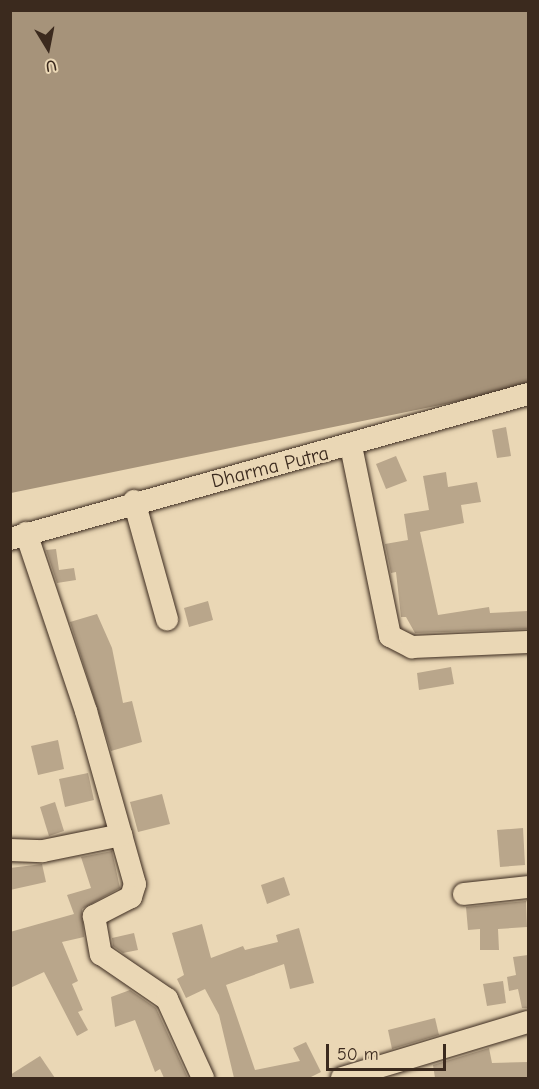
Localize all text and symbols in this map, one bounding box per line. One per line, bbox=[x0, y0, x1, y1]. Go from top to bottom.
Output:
north arrow bbox=[18, 18, 78, 78]
text: U bbox=[44, 56, 58, 76]
street label: Dharma Putra bbox=[209, 441, 331, 493]
scale bar bbox=[329, 1032, 449, 1070]
text: 50 m bbox=[337, 1044, 379, 1065]

